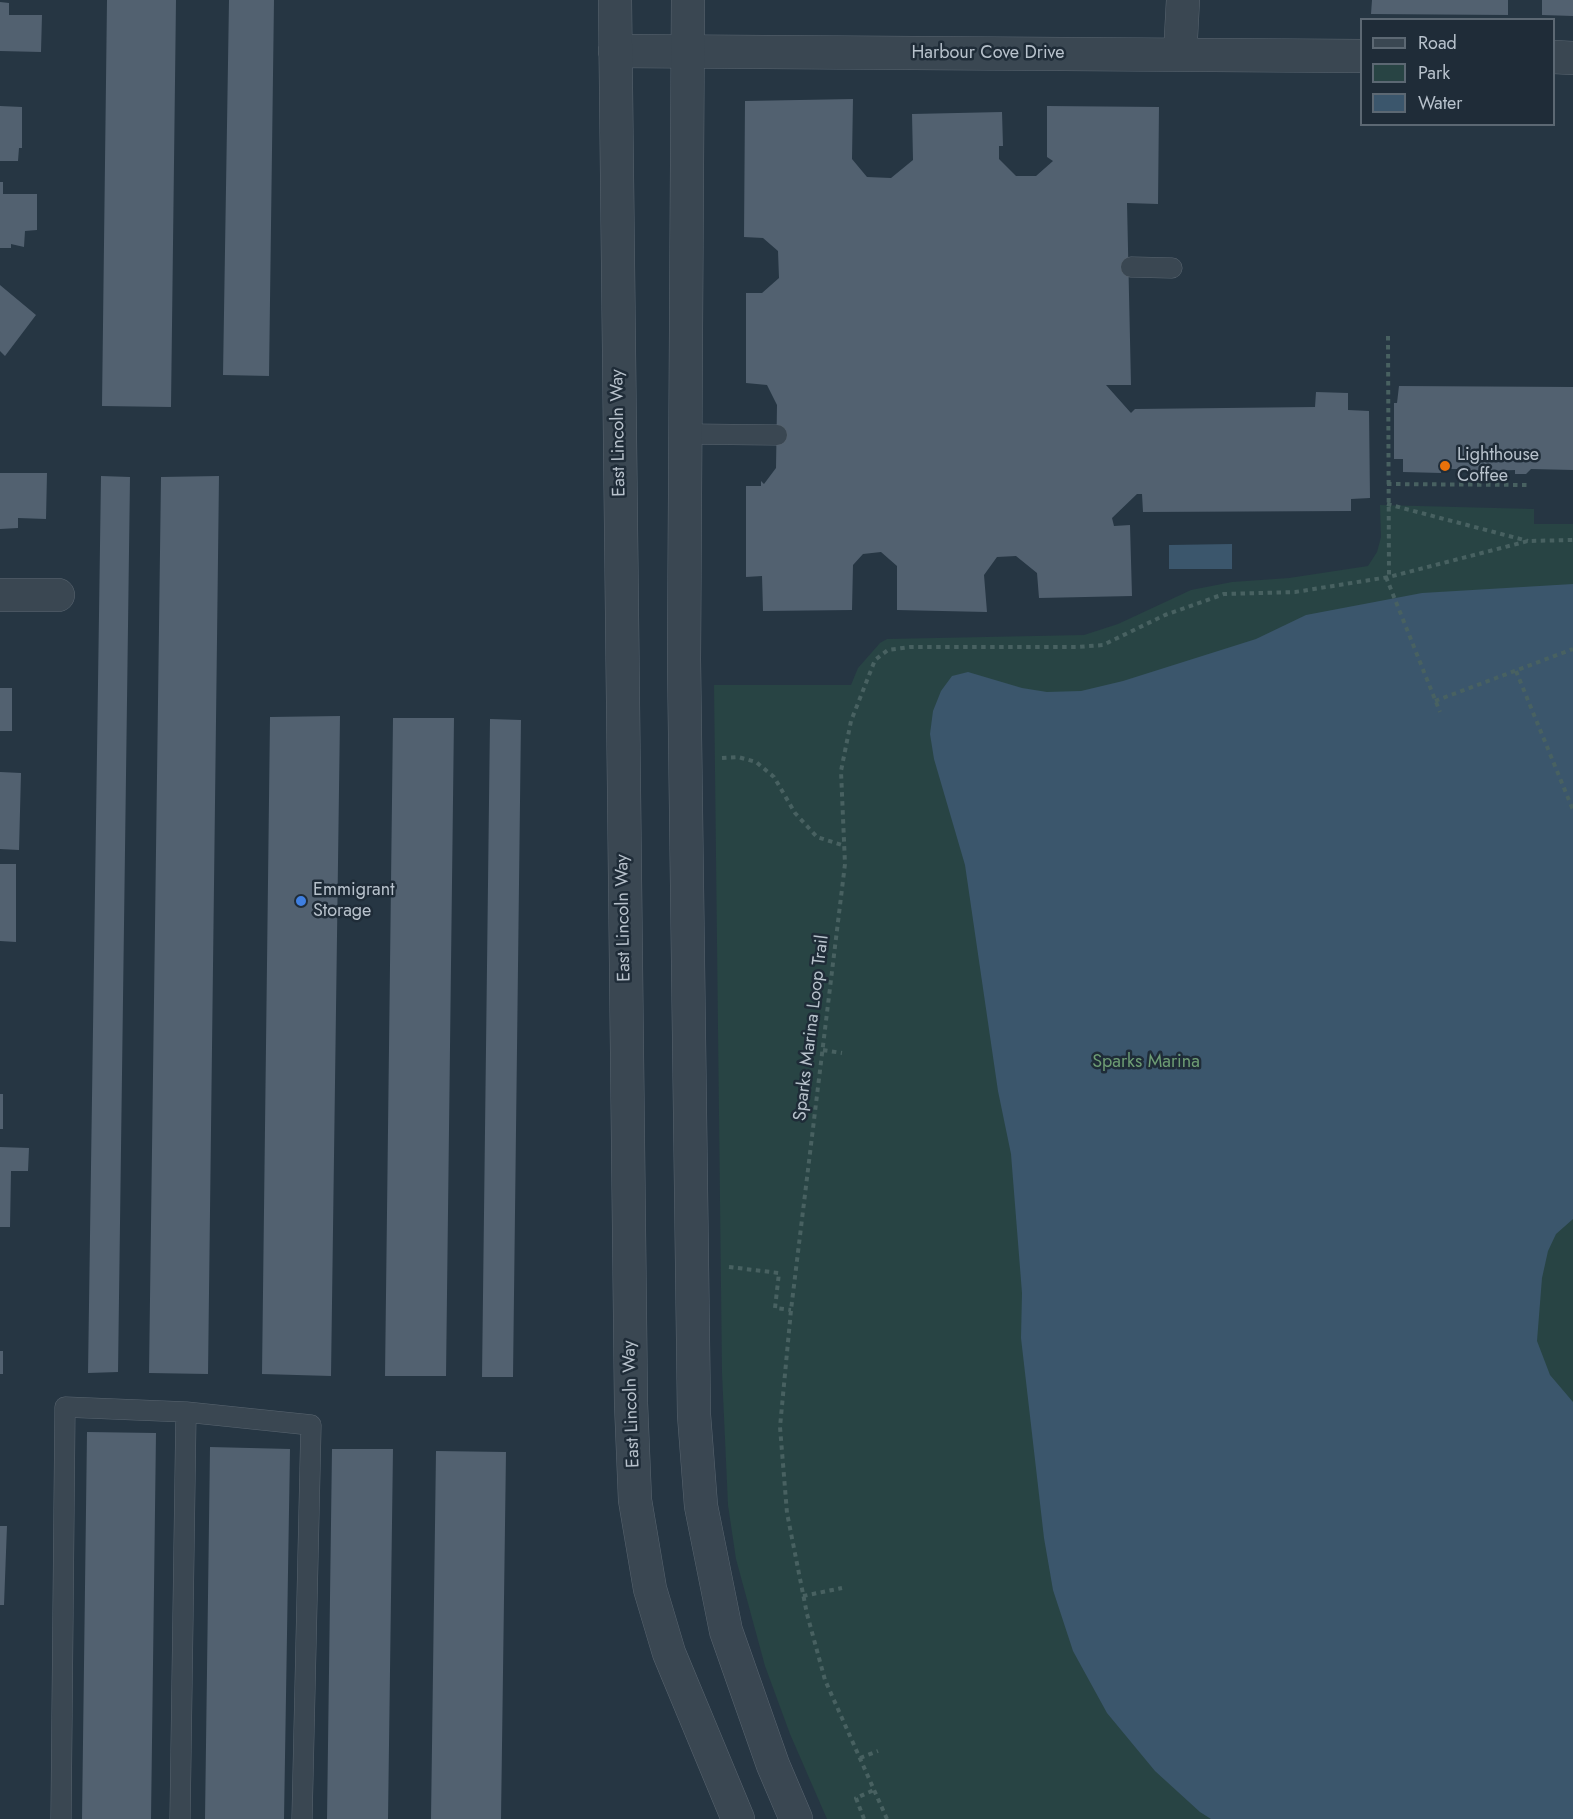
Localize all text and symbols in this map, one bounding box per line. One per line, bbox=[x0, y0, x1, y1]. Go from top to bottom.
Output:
legend bbox=[1360, 18, 1555, 126]
text: Road bbox=[1418, 30, 1457, 56]
street label: Harbour Cove Drive bbox=[911, 43, 1065, 65]
text: Park bbox=[1418, 60, 1450, 86]
text: Water bbox=[1418, 90, 1462, 116]
street label: East Lincoln Way bbox=[607, 369, 631, 497]
place label: Lighthouse Coffee bbox=[1457, 445, 1539, 488]
marker: Lighthouse Coffee bbox=[1438, 459, 1452, 473]
street label: East Lincoln Way bbox=[612, 854, 636, 982]
place label: Emmigrant Storage bbox=[313, 880, 395, 922]
marker: Emmigrant Storage bbox=[294, 894, 308, 908]
street label: Sparks Marina Loop Trail bbox=[790, 934, 834, 1122]
park label: Sparks Marina bbox=[1092, 1052, 1200, 1074]
street label: East Lincoln Way bbox=[619, 1340, 645, 1468]

